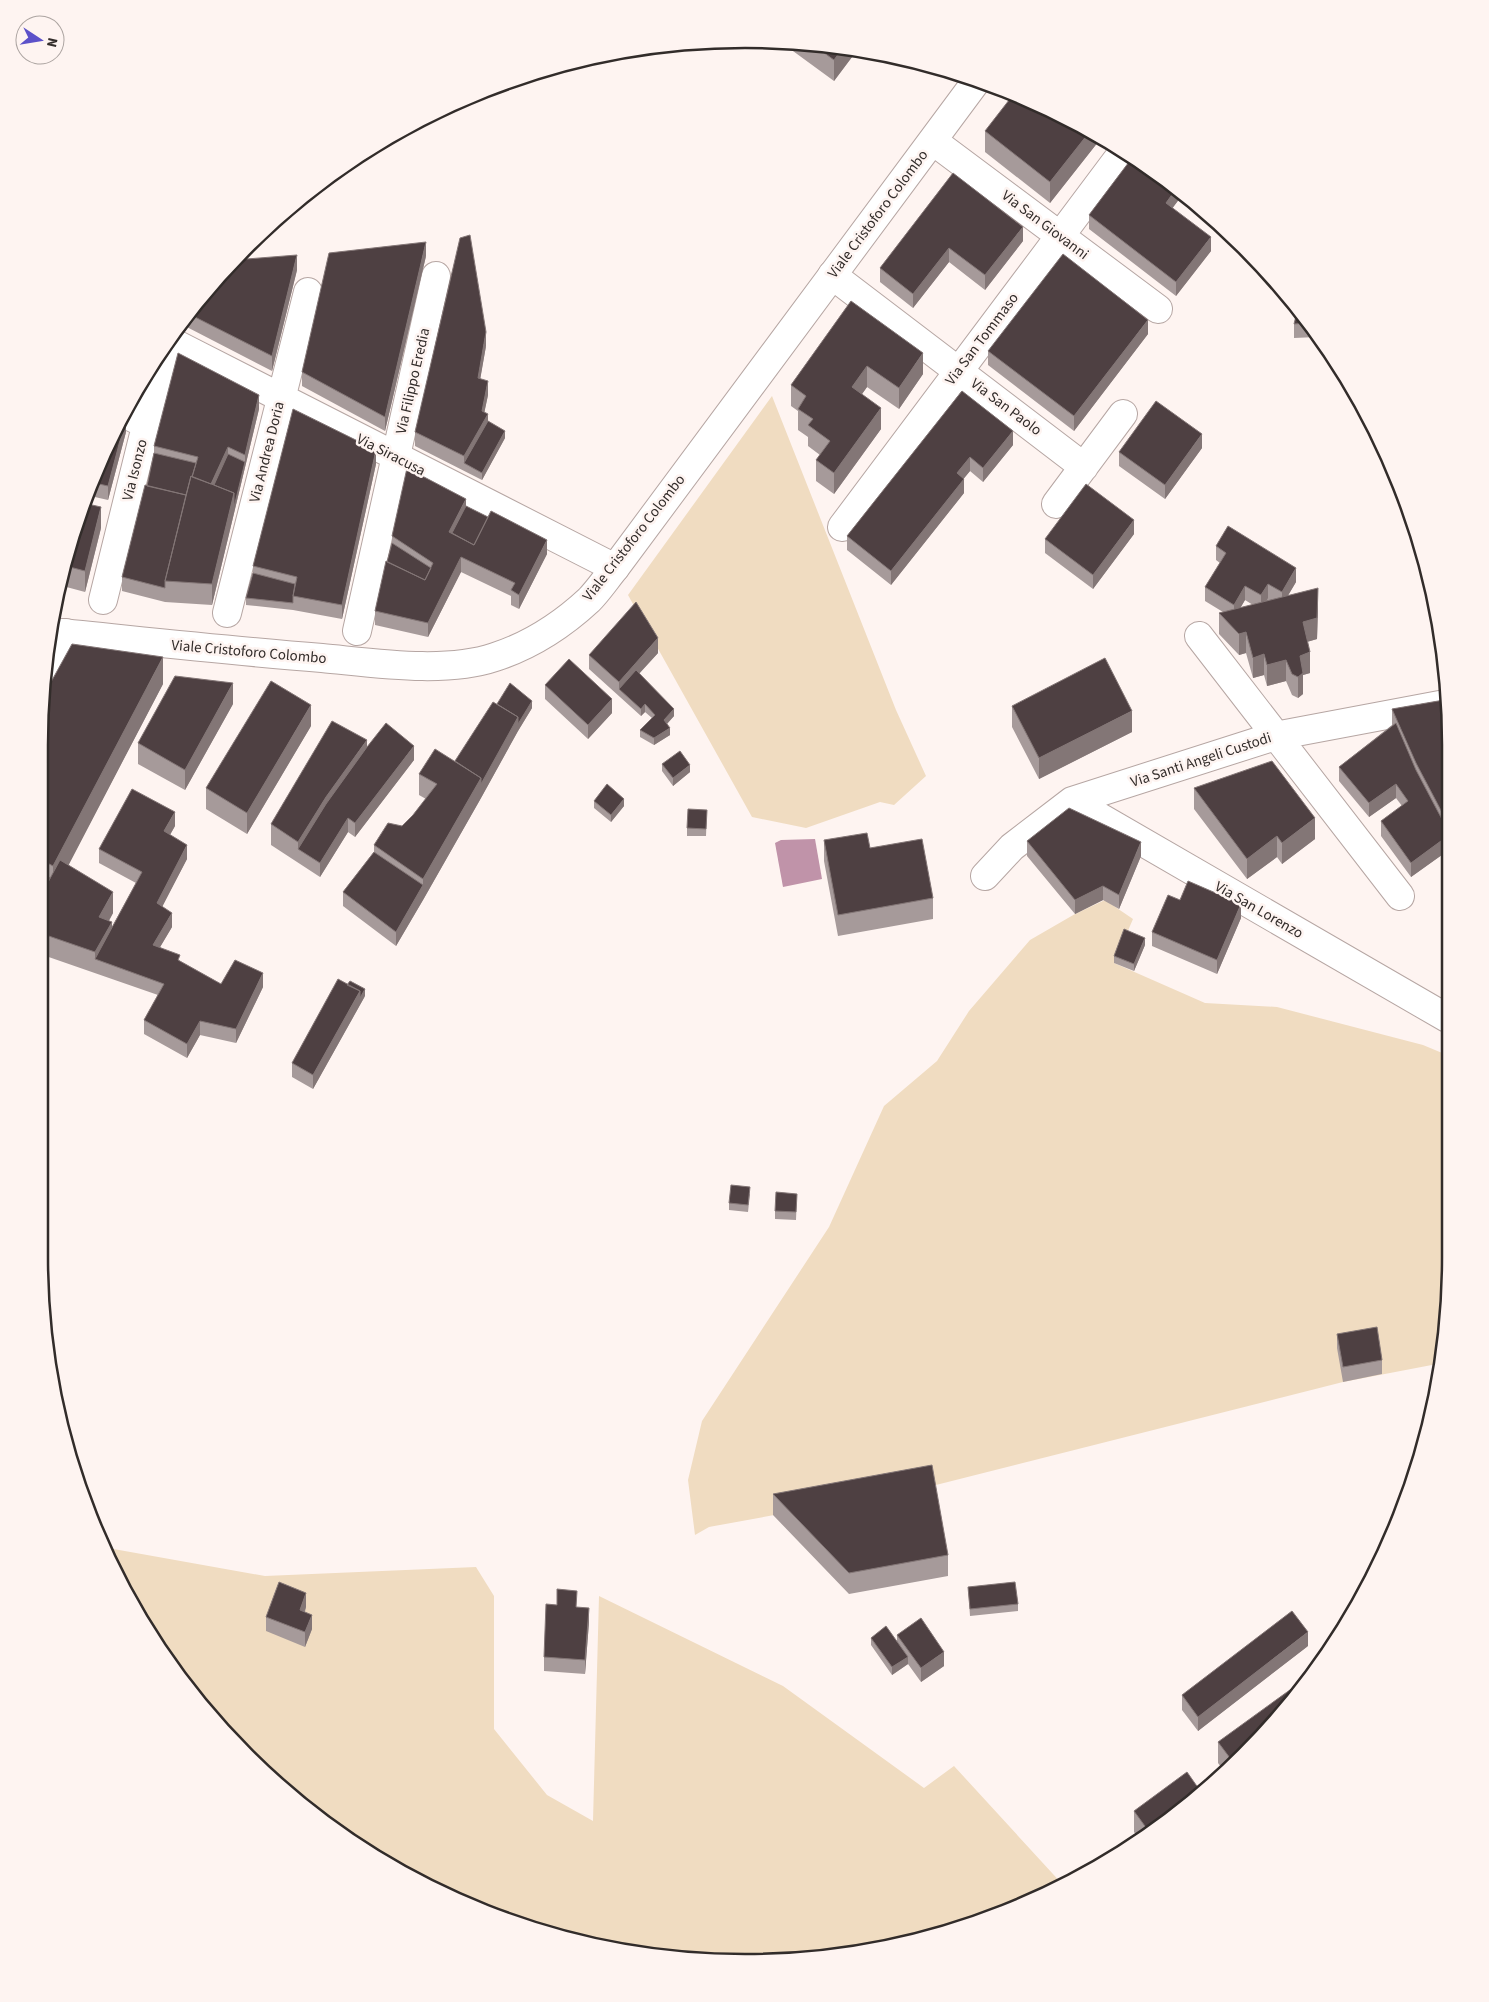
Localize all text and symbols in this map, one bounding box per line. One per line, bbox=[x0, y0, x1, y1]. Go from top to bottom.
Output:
north arrow bbox=[15, 15, 65, 65]
text: N bbox=[41, 36, 62, 49]
street label: Viale Cristoforo Colombo bbox=[823, 146, 933, 282]
street label: Via San Giovanni bbox=[997, 185, 1093, 265]
street label: Via San Tommaso bbox=[940, 288, 1024, 390]
street label: Via Filippo Eredia bbox=[391, 326, 435, 436]
street label: Via San Paolo bbox=[966, 373, 1046, 441]
street label: Via Andrea Doria bbox=[244, 399, 290, 505]
street label: Via Siracusa bbox=[353, 429, 429, 481]
street label: Via Isonzo bbox=[117, 437, 153, 503]
street label: Viale Cristoforo Colombo bbox=[578, 470, 690, 606]
street label: Viale Cristoforo Colombo bbox=[171, 635, 327, 669]
street label: Via Santi Angeli Custodi bbox=[1128, 727, 1274, 793]
street label: Via San Lorenzo bbox=[1211, 876, 1307, 944]

